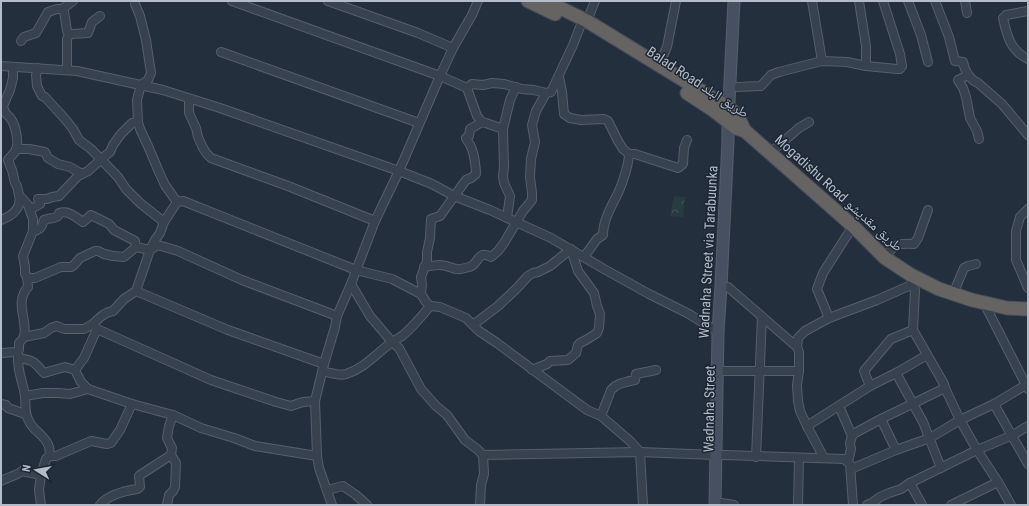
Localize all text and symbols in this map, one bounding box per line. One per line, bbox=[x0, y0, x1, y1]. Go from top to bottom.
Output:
street label: Balad Road طريق البلد bbox=[643, 43, 752, 123]
street label: Mogadishu Road طريق مقديشو bbox=[770, 131, 906, 256]
street label: Wadnaha Street via Tarabuunka bbox=[695, 165, 721, 339]
street label: Wadnaha Street bbox=[700, 365, 718, 453]
north arrow bbox=[16, 450, 56, 490]
text: N bbox=[20, 463, 34, 473]

